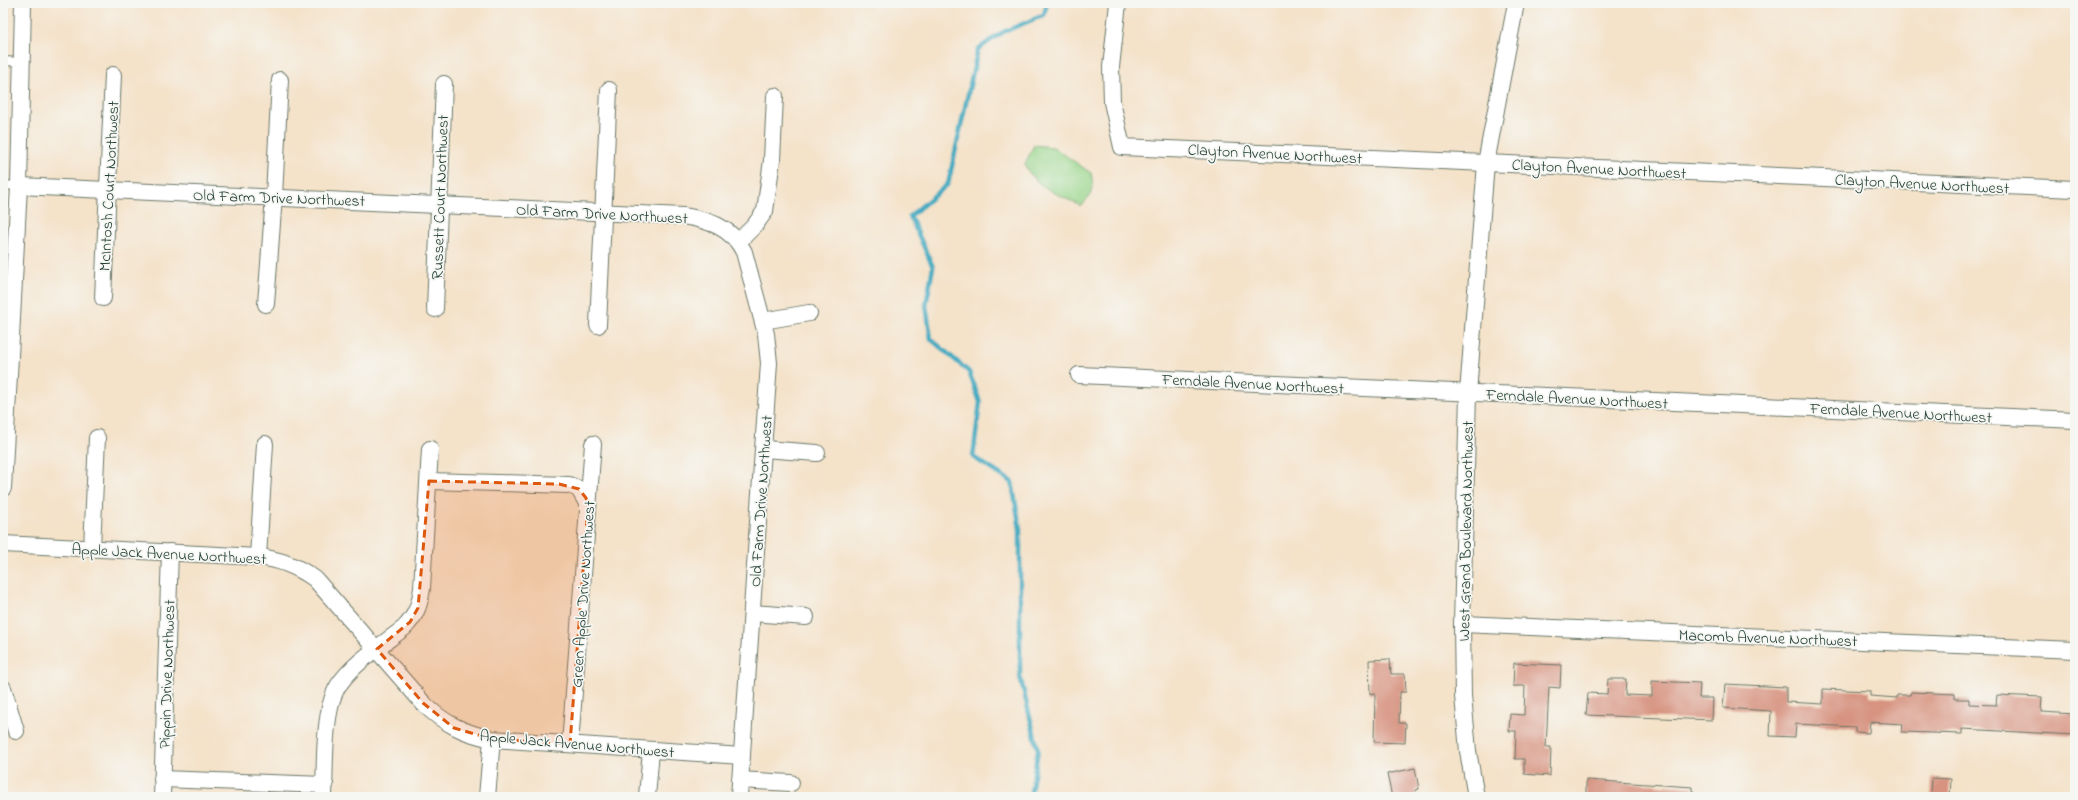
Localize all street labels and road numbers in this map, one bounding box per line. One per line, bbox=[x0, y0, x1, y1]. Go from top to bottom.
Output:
street label: McIntosh Court Northwest bbox=[94, 100, 126, 272]
street label: Russett Court Northwest bbox=[426, 114, 456, 280]
street label: Clayton Avenue Northwest bbox=[1187, 138, 1363, 172]
street label: Clayton Avenue Northwest bbox=[1511, 153, 1687, 187]
street label: Clayton Avenue Northwest bbox=[1834, 168, 2010, 202]
street label: Old Farm Drive Northwest bbox=[192, 184, 366, 214]
street label: Old Farm Drive Northwest bbox=[515, 199, 689, 232]
street label: Ferndale Avenue Northwest bbox=[1160, 368, 1345, 402]
street label: Ferndale Avenue Northwest bbox=[1484, 383, 1669, 417]
street label: Ferndale Avenue Northwest bbox=[1808, 397, 1993, 431]
street label: Old Farm Drive Northwest bbox=[744, 414, 780, 588]
street label: West Grand Boulevard Northwest bbox=[1453, 420, 1481, 642]
street label: Green Apple Drive Northwest bbox=[565, 499, 603, 689]
street label: Apple Jack Avenue Northwest bbox=[71, 538, 268, 572]
street label: Pippin Drive Northwest bbox=[153, 599, 183, 749]
street label: Macomb Avenue Northwest bbox=[1678, 624, 1858, 654]
street label: Apple Jack Avenue Northwest bbox=[479, 725, 676, 766]

